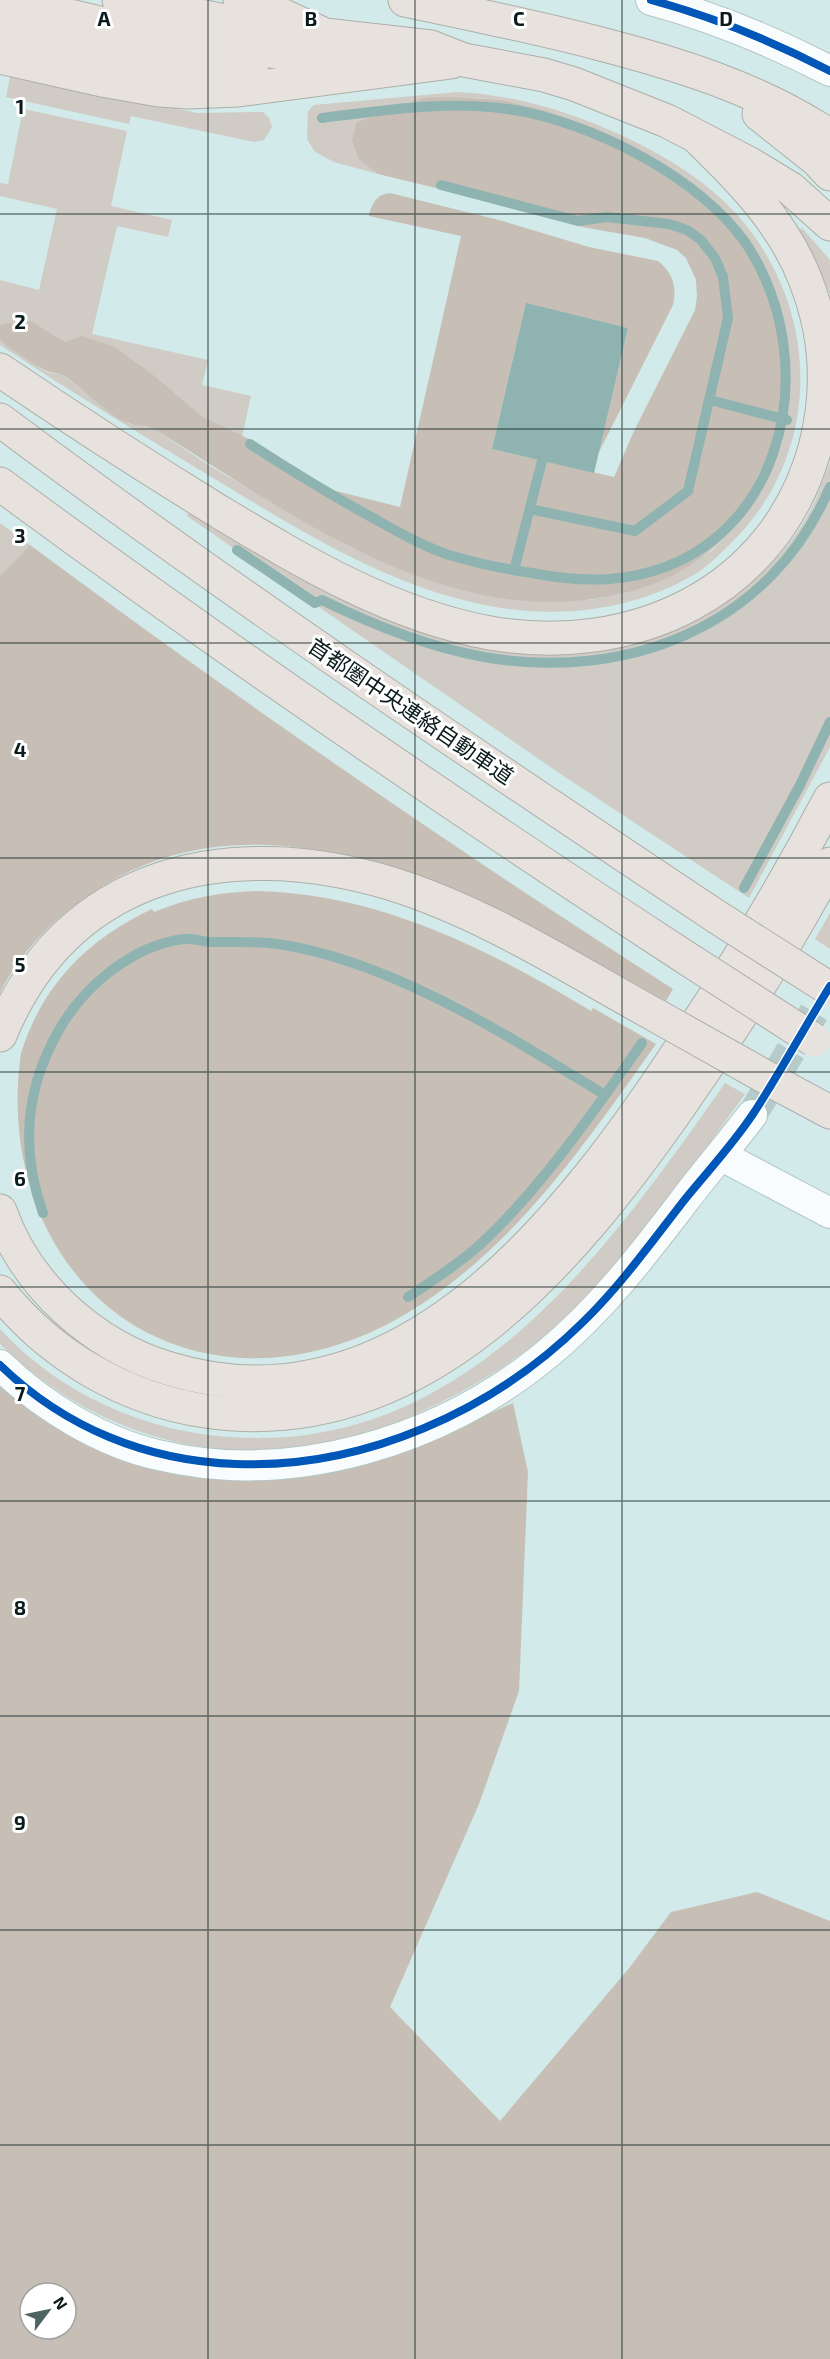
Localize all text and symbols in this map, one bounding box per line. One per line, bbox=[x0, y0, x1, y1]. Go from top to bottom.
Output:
text: A bbox=[97, 6, 111, 30]
text: B bbox=[305, 6, 317, 30]
text: C bbox=[513, 6, 525, 30]
text: D bbox=[719, 6, 733, 30]
text: 1 bbox=[16, 94, 24, 118]
text: 2 bbox=[14, 309, 26, 333]
text: 3 bbox=[14, 523, 26, 547]
street label: 首都圏中央連絡自動車道 bbox=[304, 632, 519, 789]
text: 4 bbox=[14, 737, 27, 761]
text: 5 bbox=[14, 952, 26, 976]
text: 6 bbox=[14, 1166, 26, 1190]
text: 7 bbox=[15, 1381, 26, 1405]
text: 8 bbox=[14, 1595, 26, 1619]
text: 9 bbox=[14, 1810, 26, 1834]
north arrow bbox=[18, 2281, 78, 2341]
text: N bbox=[50, 2293, 72, 2313]

